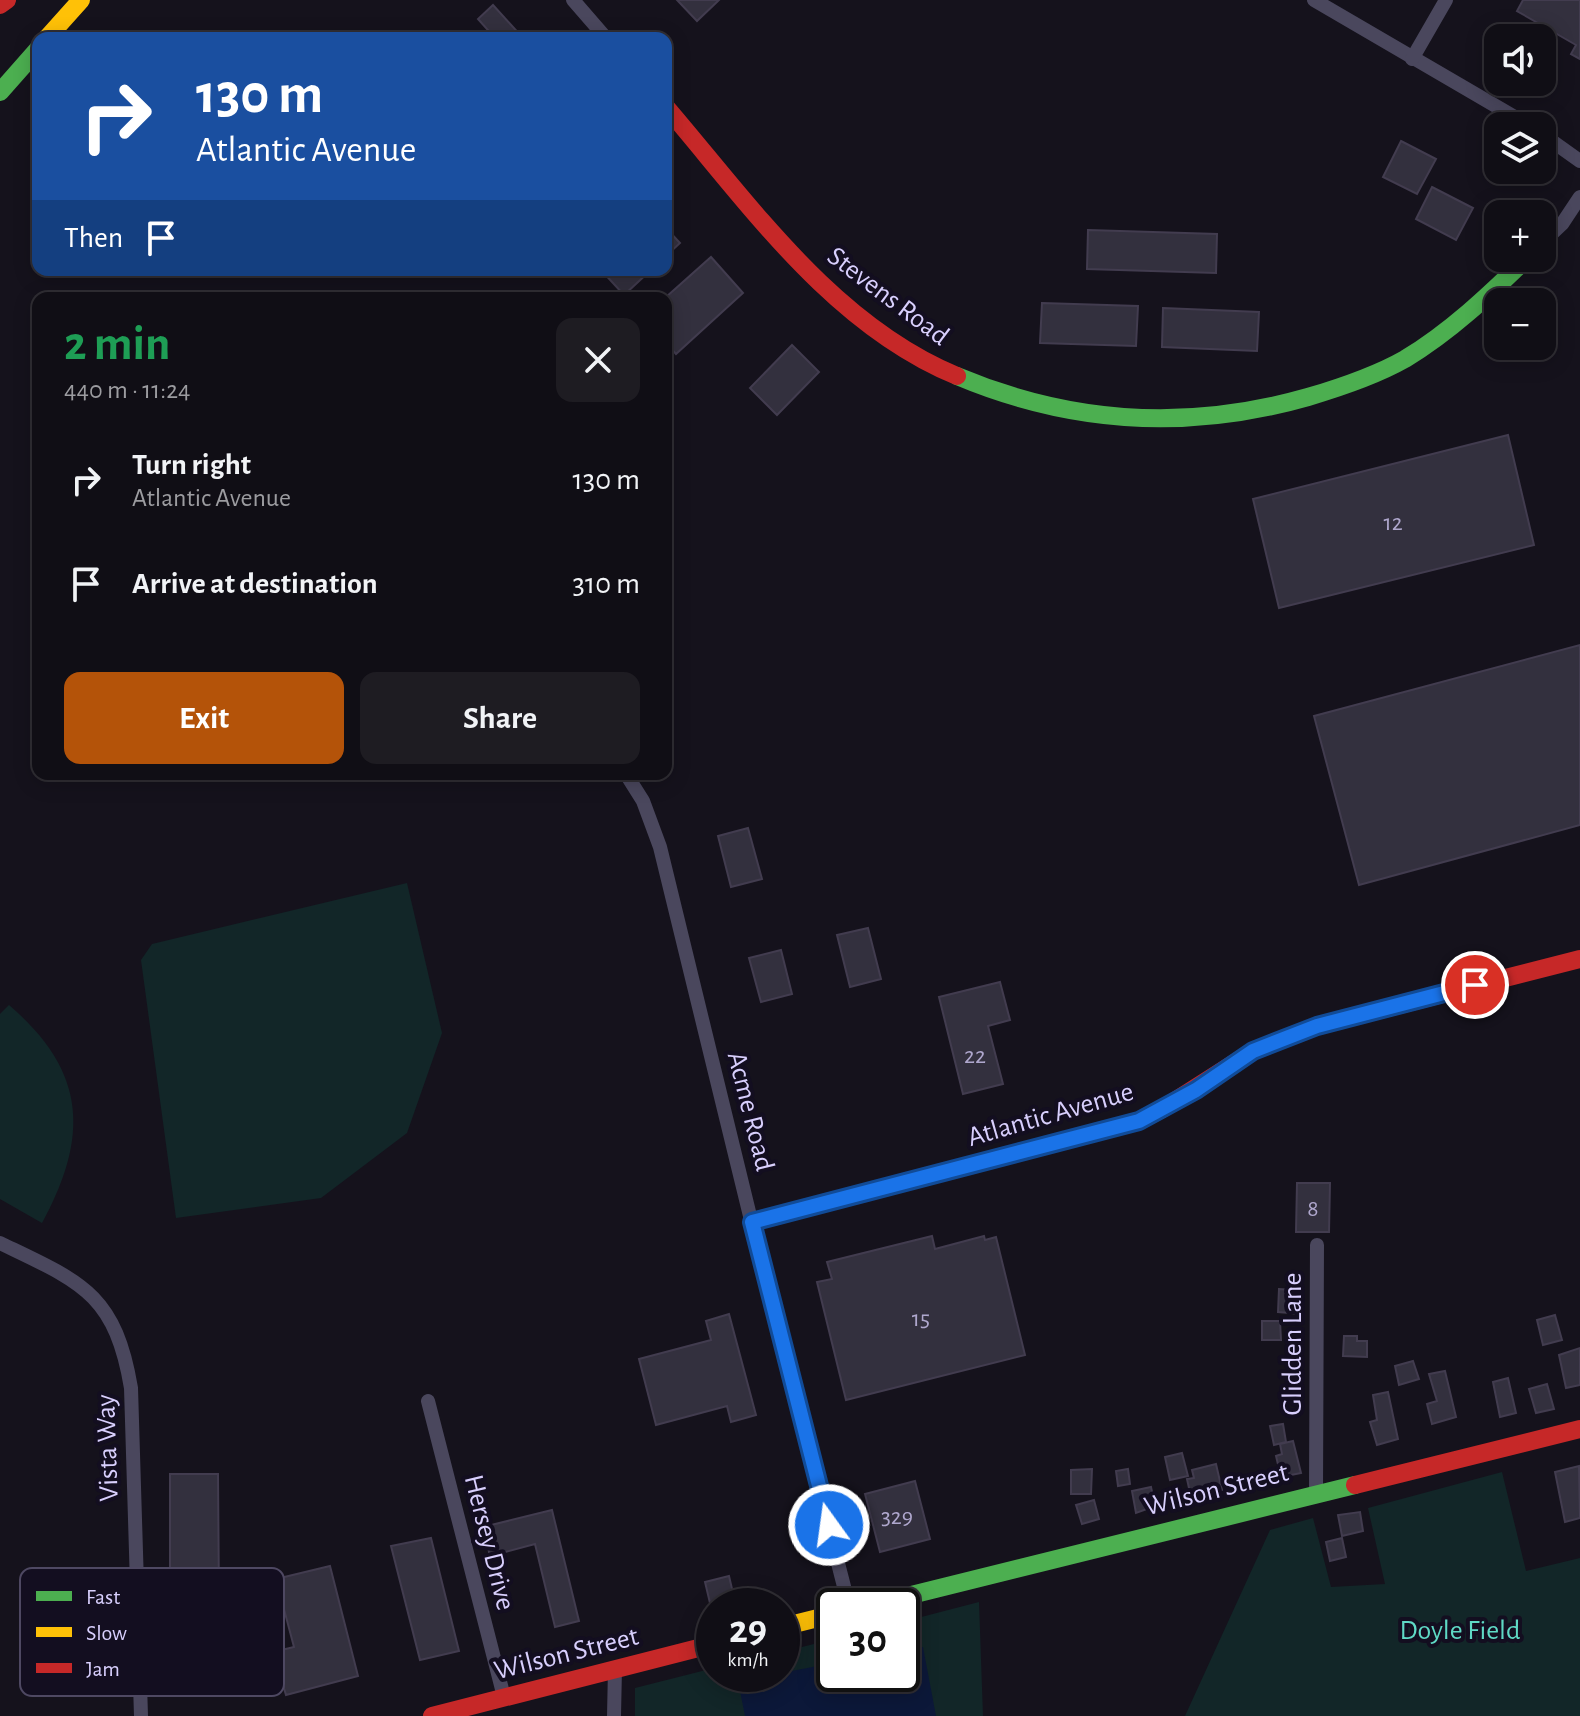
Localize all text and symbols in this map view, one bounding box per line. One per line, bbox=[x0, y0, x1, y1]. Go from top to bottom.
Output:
map controls bbox=[1484, 24, 1556, 360]
button: sound bbox=[1484, 24, 1556, 96]
icon: right bbox=[64, 64, 168, 168]
text: 130 m bbox=[196, 67, 323, 123]
button: layers bbox=[1484, 112, 1556, 184]
text: Atlantic Avenue bbox=[196, 132, 416, 168]
button: + bbox=[1484, 200, 1556, 272]
icon: arrive bbox=[139, 216, 183, 260]
text: Then bbox=[64, 223, 123, 253]
street label: Stevens Road bbox=[822, 242, 954, 351]
button: − bbox=[1484, 288, 1556, 360]
button: close bbox=[556, 318, 640, 402]
text: 2 min bbox=[64, 321, 171, 369]
text: 440 m · 11:24 bbox=[64, 377, 191, 403]
text: Turn right bbox=[132, 450, 251, 480]
icon: right bbox=[64, 458, 108, 502]
text: 130 m bbox=[573, 465, 640, 495]
text: Atlantic Avenue bbox=[132, 485, 291, 511]
house number: 12 bbox=[1383, 511, 1403, 535]
icon: arrive bbox=[64, 562, 108, 606]
text: Arrive at destination bbox=[132, 569, 378, 599]
text: 310 m bbox=[573, 569, 640, 599]
button: Exit bbox=[64, 672, 344, 764]
button: Share bbox=[360, 672, 640, 764]
pin bbox=[1441, 951, 1509, 1019]
icon: arrive bbox=[1453, 963, 1497, 1007]
house number: 22 bbox=[964, 1044, 986, 1068]
street label: Acme Road bbox=[722, 1049, 778, 1174]
street label: Atlantic Avenue bbox=[964, 1078, 1137, 1152]
house number: 8 bbox=[1307, 1197, 1319, 1221]
street label: Glidden Lane bbox=[1279, 1273, 1307, 1415]
house number: 15 bbox=[912, 1307, 930, 1331]
street label: Vista Way bbox=[92, 1394, 124, 1502]
street label: Wilson Street bbox=[1142, 1458, 1291, 1521]
street label: Hersey Drive bbox=[459, 1472, 519, 1613]
position arrow bbox=[787, 1483, 871, 1567]
house number: 329 bbox=[881, 1505, 913, 1529]
legend bbox=[20, 1568, 284, 1696]
text: Fast bbox=[86, 1586, 120, 1608]
speed limit sign: 30 bbox=[816, 1588, 920, 1692]
text: 29 bbox=[729, 1610, 767, 1650]
park label: Doyle Field bbox=[1399, 1617, 1521, 1645]
text: Slow bbox=[86, 1622, 127, 1644]
street label: Wilson Street bbox=[492, 1622, 641, 1685]
text: km/h bbox=[727, 1650, 769, 1670]
text: Jam bbox=[86, 1658, 120, 1680]

